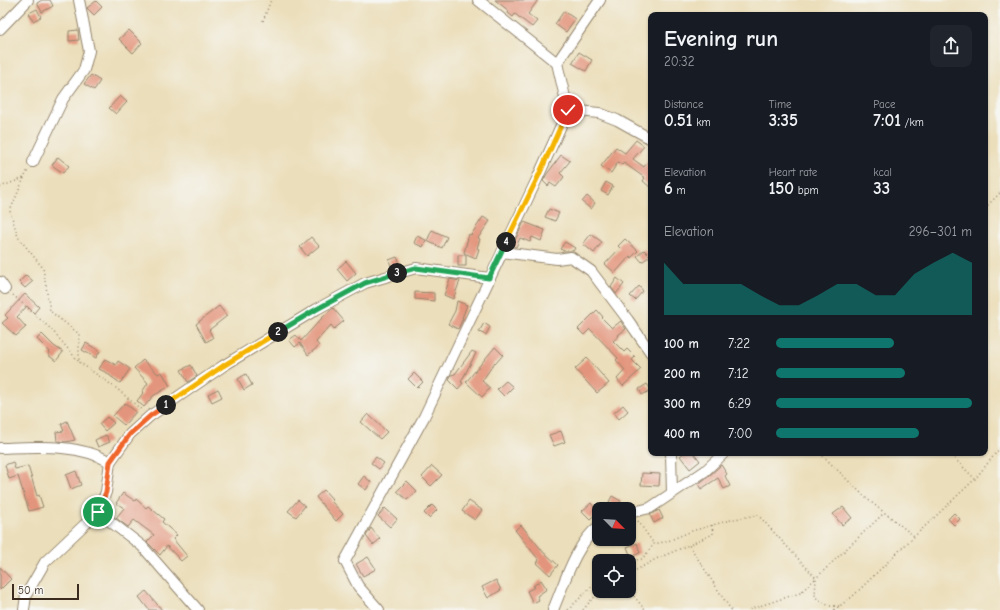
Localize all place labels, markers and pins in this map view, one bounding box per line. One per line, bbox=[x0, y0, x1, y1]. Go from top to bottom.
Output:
pin bbox=[551, 93, 585, 127]
pin: 4 bbox=[496, 232, 516, 252]
pin: 3 bbox=[387, 263, 407, 283]
pin: 2 bbox=[268, 322, 288, 342]
pin: 1 bbox=[156, 395, 176, 415]
pin bbox=[81, 495, 115, 529]

